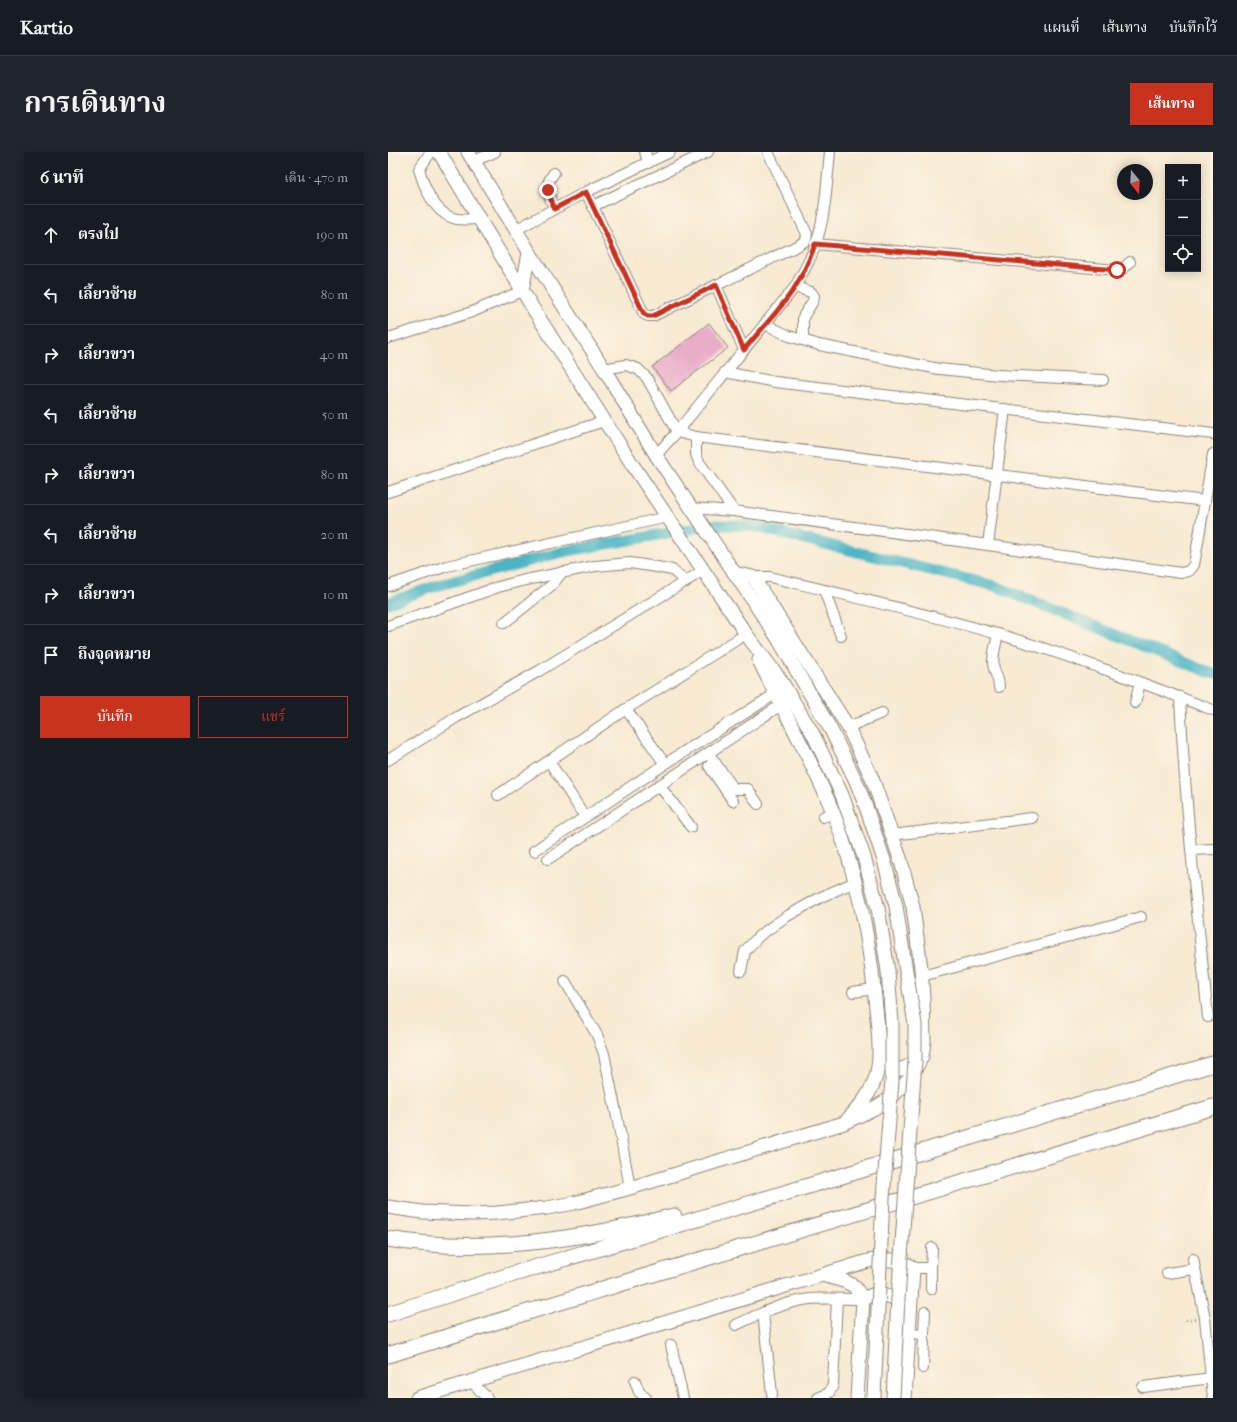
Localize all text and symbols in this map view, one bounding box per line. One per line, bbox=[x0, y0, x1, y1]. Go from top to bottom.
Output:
text: Kartio bbox=[20, 17, 73, 39]
text: แผนที่ bbox=[1043, 19, 1080, 36]
text: เส้นทาง bbox=[1102, 19, 1147, 36]
text: บันทึกไว้ bbox=[1169, 19, 1217, 36]
button: เส้นทาง bbox=[1130, 83, 1213, 125]
text: การเดินทาง bbox=[24, 86, 166, 119]
north arrow bbox=[1117, 164, 1153, 200]
map controls bbox=[1165, 164, 1201, 272]
button: + bbox=[1165, 164, 1201, 200]
text: 6 นาที bbox=[40, 167, 84, 187]
text: เดิน · 470 m bbox=[284, 170, 348, 185]
route end bbox=[539, 181, 557, 199]
button: − bbox=[1165, 200, 1201, 236]
icon: ahead bbox=[40, 224, 62, 246]
text: ตรงไป bbox=[78, 225, 119, 243]
text: 190 m bbox=[316, 227, 348, 242]
button: locate bbox=[1165, 236, 1201, 272]
route start bbox=[1108, 261, 1126, 279]
icon: left bbox=[40, 284, 62, 306]
text: เลี้ยวซ้าย bbox=[78, 285, 137, 303]
text: 80 m bbox=[321, 287, 348, 302]
icon: right bbox=[40, 344, 62, 366]
text: เลี้ยวขวา bbox=[78, 345, 135, 363]
text: 40 m bbox=[320, 347, 348, 362]
icon: left bbox=[40, 404, 62, 426]
text: เลี้ยวซ้าย bbox=[78, 405, 137, 423]
text: 50 m bbox=[322, 407, 348, 422]
icon: right bbox=[40, 464, 62, 486]
text: เลี้ยวขวา bbox=[78, 465, 135, 483]
text: 80 m bbox=[321, 467, 348, 482]
icon: left bbox=[40, 524, 62, 546]
text: เลี้ยวซ้าย bbox=[78, 525, 137, 543]
text: 20 m bbox=[321, 527, 348, 542]
icon: right bbox=[40, 584, 62, 606]
text: เลี้ยวขวา bbox=[78, 585, 135, 603]
text: 10 m bbox=[323, 587, 348, 602]
icon: arrive bbox=[40, 644, 62, 666]
text: ถึงจุดหมาย bbox=[78, 645, 151, 663]
button: บันทึก bbox=[40, 696, 190, 738]
button: แชร์ bbox=[198, 696, 348, 738]

